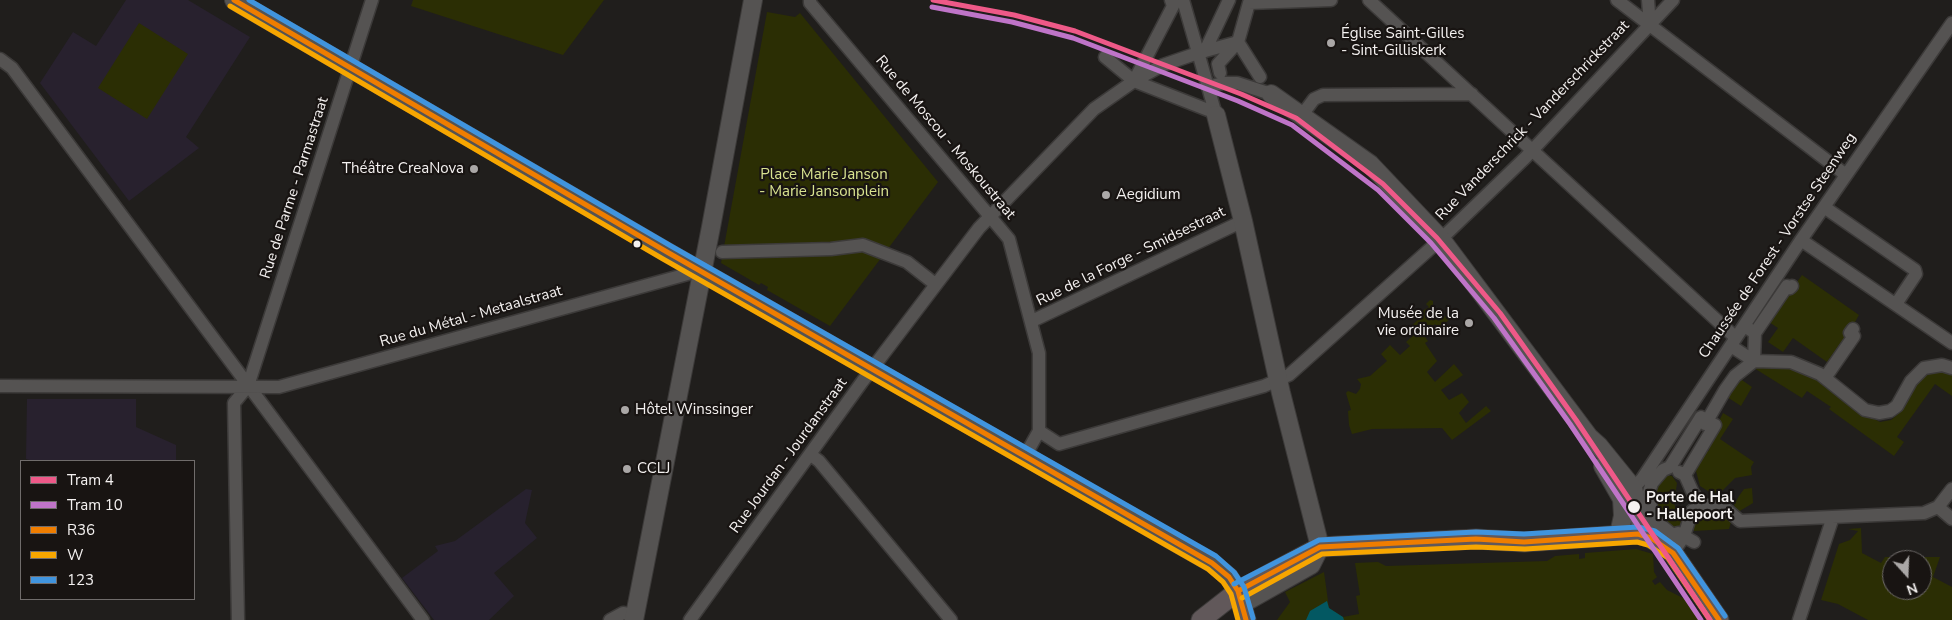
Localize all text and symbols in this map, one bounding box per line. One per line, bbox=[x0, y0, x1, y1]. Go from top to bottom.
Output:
street label: Rue Vanderschrick - Vanderschrickstraat bbox=[1432, 17, 1634, 225]
place label: Église Saint-Gilles - Sint-Gilliskerk bbox=[1341, 25, 1464, 60]
marker: Église Saint-Gilles - Sint-Gilliskerk bbox=[1325, 37, 1337, 49]
street label: Rue de Moscou - Moskoustraat bbox=[871, 52, 1019, 224]
street label: Rue de Parme - Parmastraat bbox=[257, 95, 333, 281]
street label: Chaussée de Forest - Vorstse Steenweg bbox=[1696, 130, 1860, 362]
place label: Théâtre CreaNova bbox=[342, 160, 464, 178]
marker: Théâtre CreaNova bbox=[468, 163, 480, 175]
park label: Place Marie Janson - Marie Jansonplein bbox=[759, 166, 889, 201]
place label: Aegidium bbox=[1116, 186, 1181, 204]
marker: Aegidium bbox=[1100, 189, 1112, 201]
street label: Rue de la Forge - Smidsestraat bbox=[1034, 203, 1228, 311]
unlabelled marker bbox=[632, 239, 642, 249]
street label: Rue du Métal - Metaalstraat bbox=[378, 282, 564, 352]
place label: Musée de la vie ordinaire bbox=[1377, 305, 1459, 340]
marker: Musée de la vie ordinaire bbox=[1463, 317, 1475, 329]
street label: Rue Jourdan - Jourdanstraat bbox=[727, 375, 851, 537]
place label: Hôtel Winssinger bbox=[635, 401, 753, 419]
marker: Hôtel Winssinger bbox=[619, 404, 631, 416]
legend bbox=[20, 460, 195, 600]
place label: CCLJ bbox=[637, 460, 670, 478]
marker: CCLJ bbox=[621, 463, 633, 475]
text: Tram 4 bbox=[67, 470, 114, 490]
place label: Porte de Hal - Hallepoort bbox=[1646, 489, 1734, 524]
text: Tram 10 bbox=[67, 495, 123, 515]
marker: Porte de Hal - Hallepoort bbox=[1626, 499, 1642, 515]
text: R36 bbox=[67, 520, 95, 540]
text: W bbox=[67, 545, 84, 565]
north arrow bbox=[1882, 550, 1932, 600]
text: 123 bbox=[67, 570, 94, 590]
text: N bbox=[1904, 578, 1920, 599]

